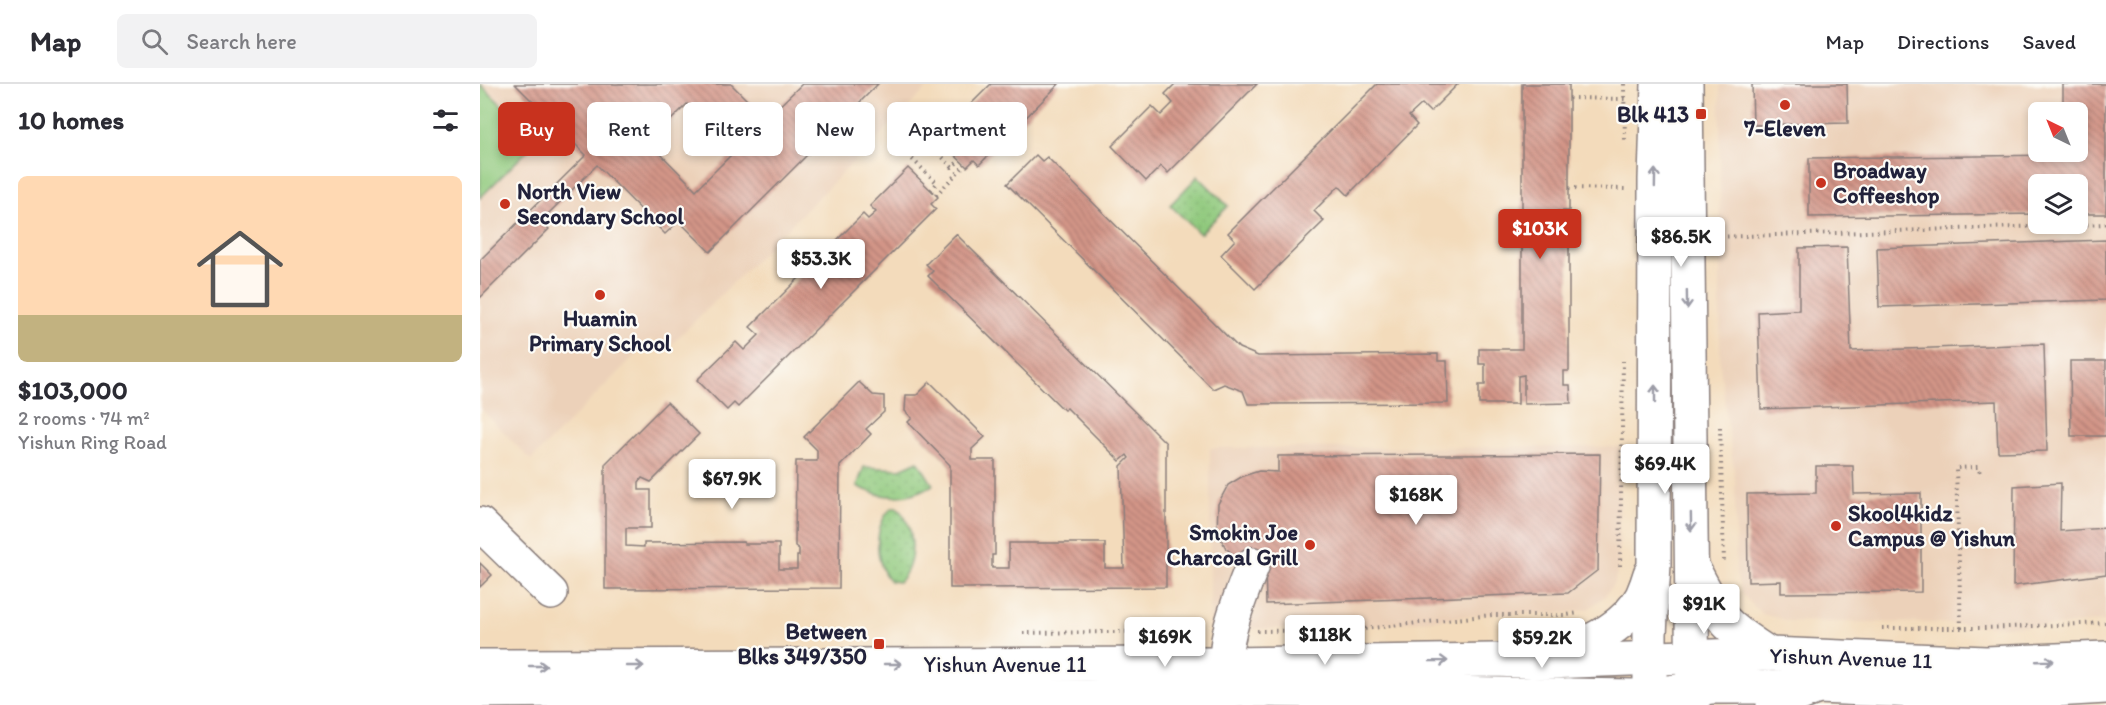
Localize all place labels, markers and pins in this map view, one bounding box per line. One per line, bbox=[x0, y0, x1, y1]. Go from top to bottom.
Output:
marker: 7-Eleven bbox=[1778, 98, 1792, 112]
place label: Blk 413 bbox=[1617, 101, 1689, 128]
marker: Blk 413 bbox=[1694, 107, 1708, 121]
place label: 7-Eleven bbox=[1743, 115, 1826, 142]
place label: Broadway Coffeeshop bbox=[1833, 157, 1940, 209]
marker: Broadway Coffeeshop bbox=[1814, 176, 1828, 190]
place label: North View Secondary School bbox=[517, 178, 684, 230]
marker: North View Secondary School bbox=[498, 197, 512, 211]
pin: $103K bbox=[1498, 209, 1582, 260]
pin: $86.5K bbox=[1632, 217, 1730, 268]
pin: $53.3K bbox=[772, 239, 870, 290]
marker: Huamin Primary School bbox=[593, 288, 607, 302]
place label: Huamin Primary School bbox=[529, 305, 672, 357]
pin: $69.4K bbox=[1616, 444, 1714, 495]
pin: $67.9K bbox=[683, 459, 781, 510]
pin: $168K bbox=[1374, 475, 1458, 526]
place label: Skool4kidz Campus @ Yishun bbox=[1848, 500, 2016, 552]
place label: Smokin Joe Charcoal Grill bbox=[1167, 519, 1299, 571]
marker: Skool4kidz Campus @ Yishun bbox=[1829, 519, 1843, 533]
marker: Smokin Joe Charcoal Grill bbox=[1303, 538, 1317, 552]
pin: $91K bbox=[1668, 584, 1740, 635]
pin: $118K bbox=[1283, 615, 1367, 666]
pin: $169K bbox=[1123, 617, 1207, 668]
place label: Between Blks 349/350 bbox=[737, 618, 868, 670]
pin: $59.2K bbox=[1493, 618, 1591, 669]
marker: Between Blks 349/350 bbox=[872, 637, 886, 651]

